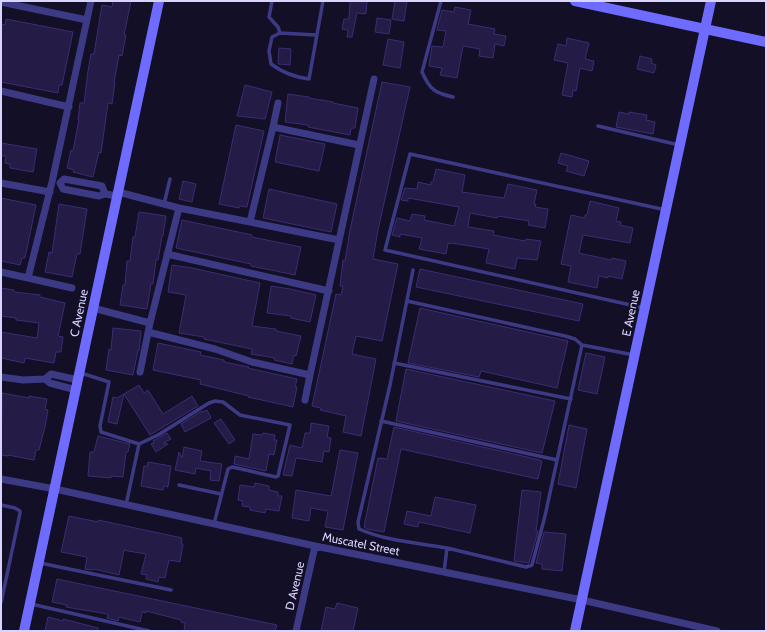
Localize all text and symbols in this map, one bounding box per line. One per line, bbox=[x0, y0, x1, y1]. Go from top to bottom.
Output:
street label: C Avenue bbox=[66, 288, 91, 338]
street label: E Avenue bbox=[618, 288, 643, 338]
street label: Muscatel Street bbox=[321, 529, 401, 558]
street label: D Avenue bbox=[282, 560, 307, 612]

